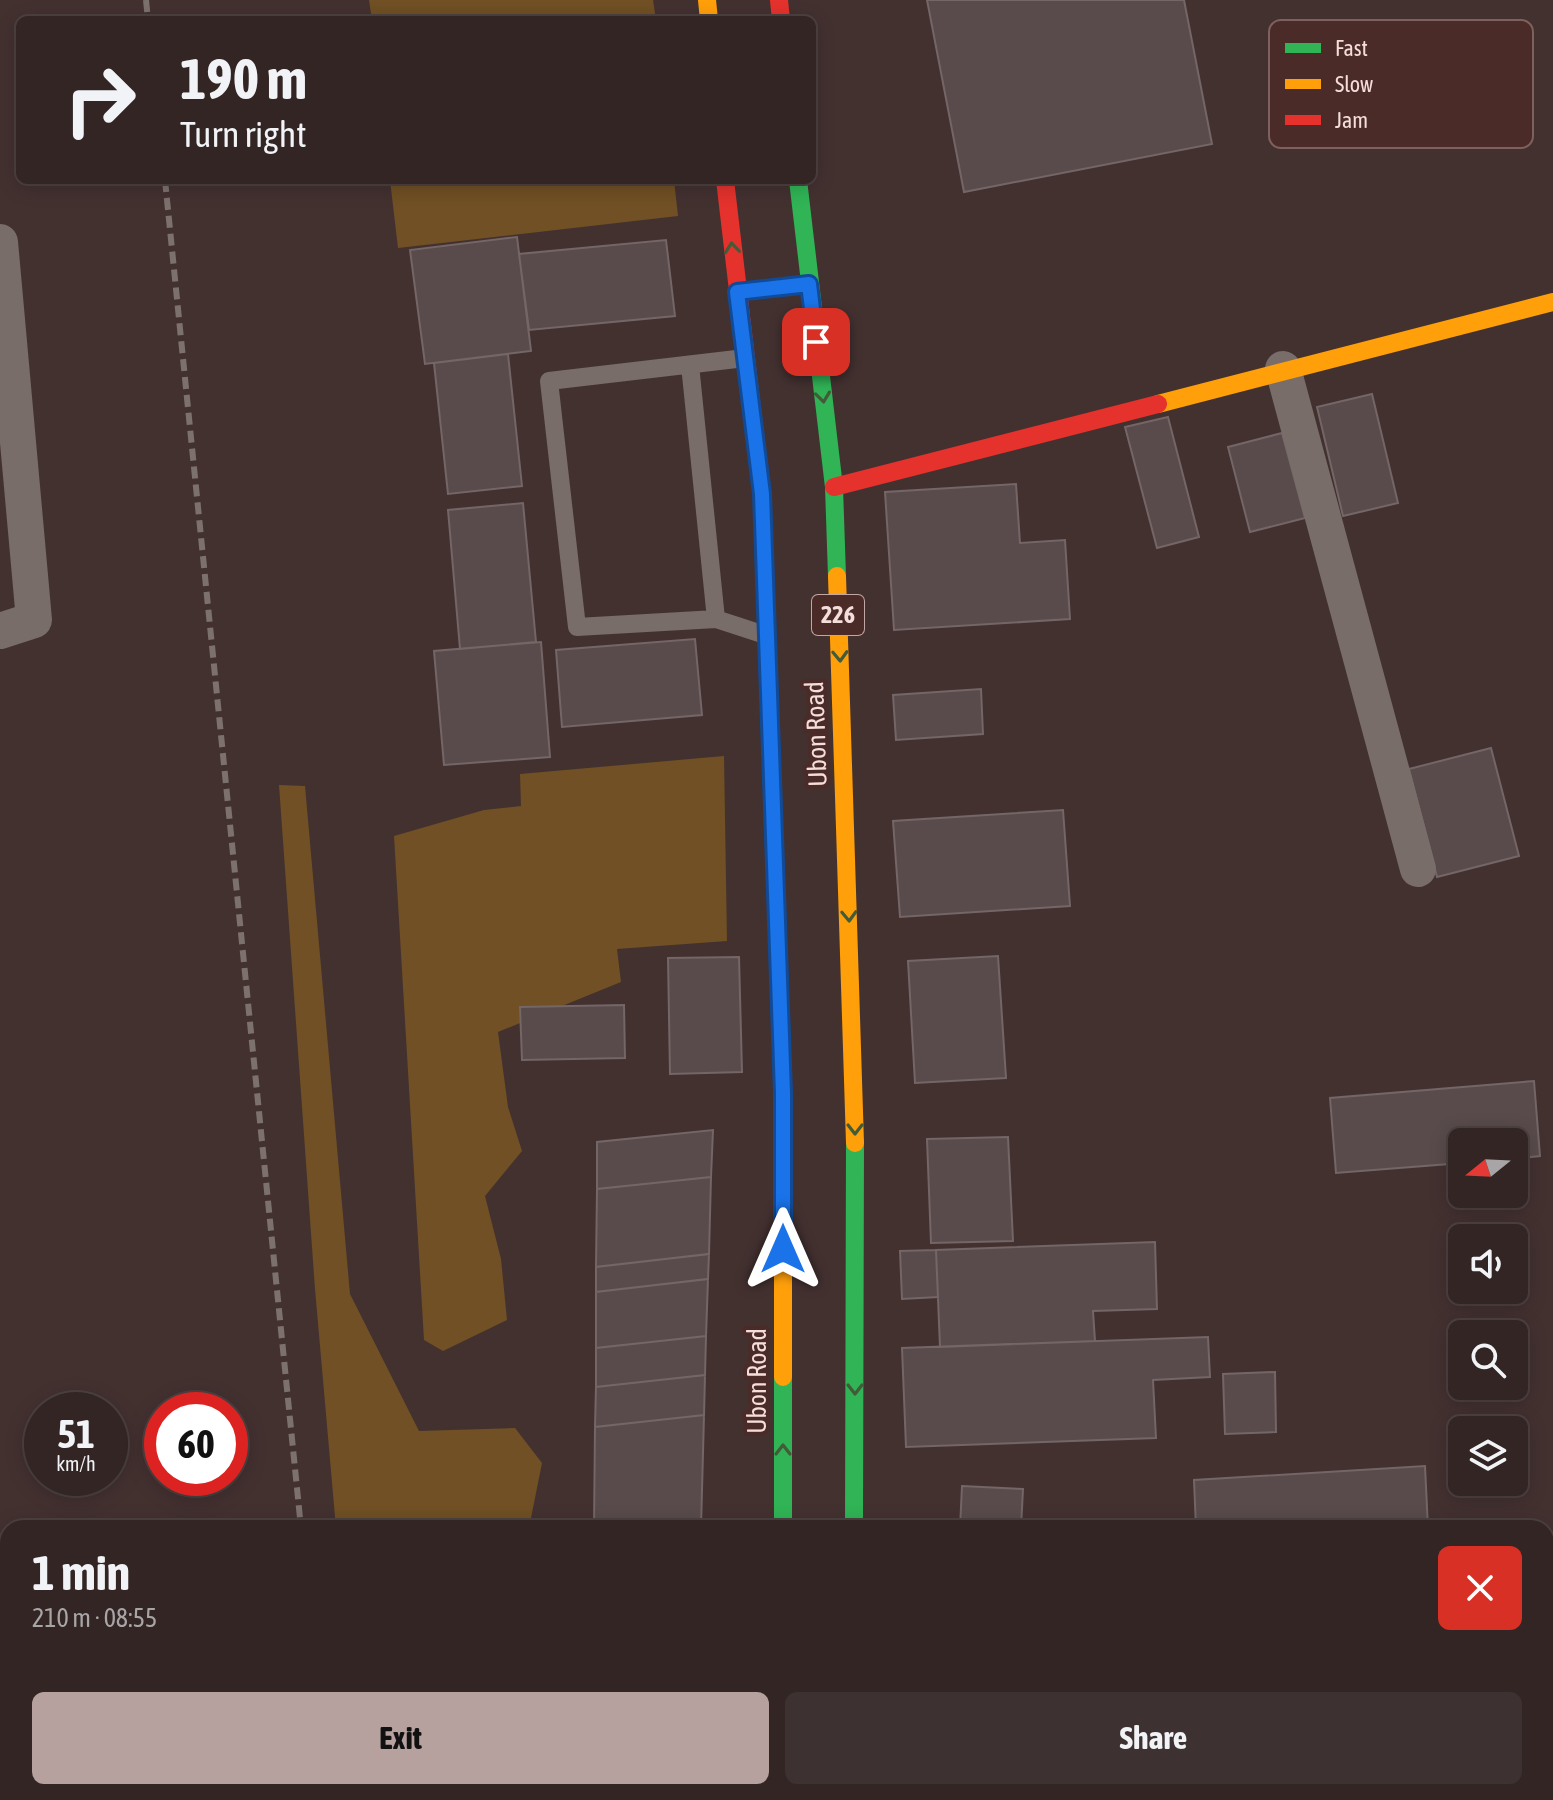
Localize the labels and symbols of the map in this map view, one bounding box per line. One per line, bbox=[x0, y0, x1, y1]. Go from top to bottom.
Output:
legend bbox=[1269, 20, 1533, 148]
text: Fast bbox=[1335, 35, 1368, 61]
text: Slow bbox=[1335, 71, 1373, 97]
text: Jam bbox=[1335, 107, 1368, 133]
one-way arrow bbox=[724, 241, 741, 254]
pin bbox=[782, 308, 850, 376]
one-way arrow bbox=[814, 390, 831, 403]
road number: 226 bbox=[812, 595, 864, 635]
one-way arrow bbox=[831, 650, 848, 663]
street label: Ubon Road bbox=[799, 681, 833, 787]
one-way arrow bbox=[840, 910, 857, 923]
one-way arrow bbox=[846, 1123, 864, 1136]
north arrow bbox=[1448, 1128, 1528, 1208]
position arrow bbox=[741, 1207, 825, 1291]
street label: Ubon Road bbox=[742, 1328, 772, 1434]
one-way arrow bbox=[846, 1383, 863, 1396]
speed limit sign: 60 bbox=[144, 1392, 248, 1496]
one-way arrow bbox=[774, 1443, 792, 1456]

